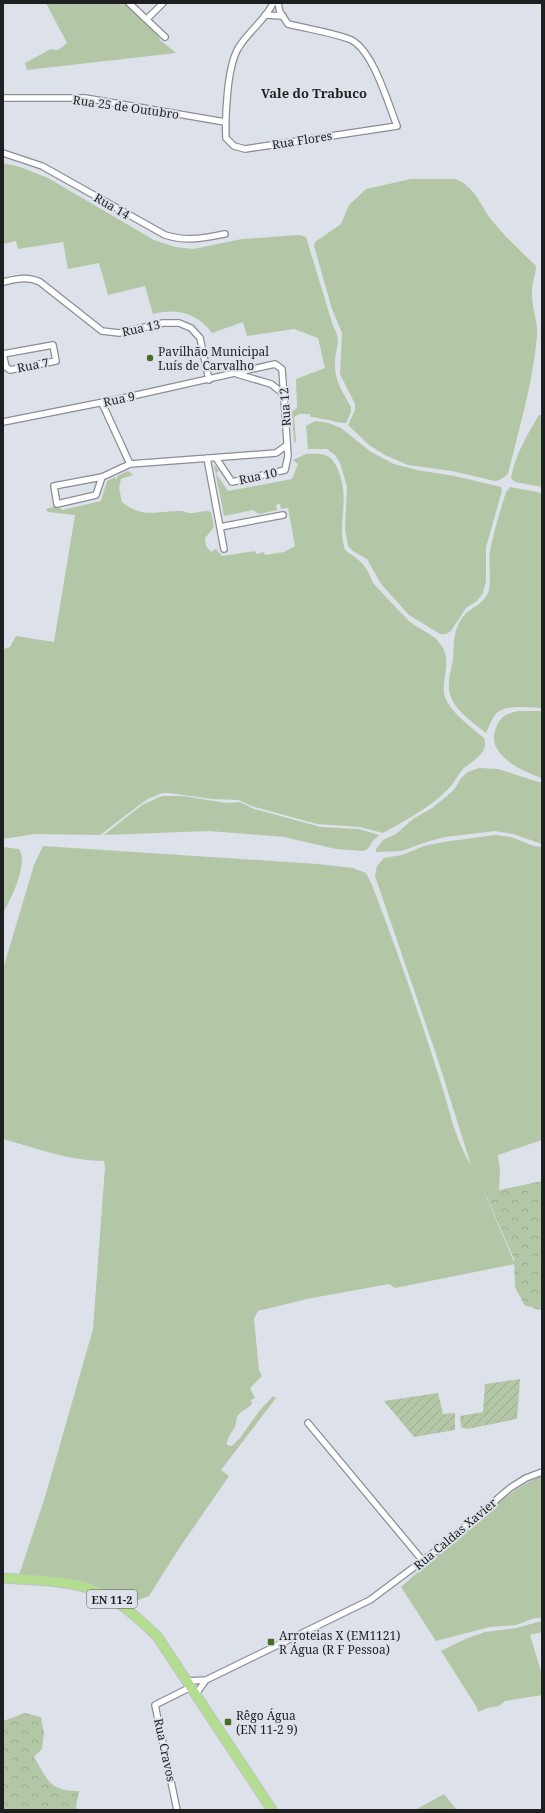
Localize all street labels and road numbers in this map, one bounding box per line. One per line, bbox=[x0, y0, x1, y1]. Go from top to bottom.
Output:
street label: Rua 25 de Outubro bbox=[72, 91, 180, 123]
street label: Rua Flores bbox=[271, 127, 333, 153]
street label: Rua 14 bbox=[91, 189, 133, 223]
street label: Rua 13 bbox=[120, 316, 162, 340]
street label: Rua 7 bbox=[16, 354, 51, 376]
street label: Rua 9 bbox=[102, 387, 136, 411]
street label: Rua 12 bbox=[275, 387, 295, 427]
street label: Rua 10 bbox=[237, 464, 279, 488]
street label: Rua Caldas Xavier bbox=[410, 1494, 500, 1574]
road number: EN 11-2 bbox=[87, 1590, 137, 1608]
street label: Rua Cravos bbox=[150, 1717, 180, 1783]

